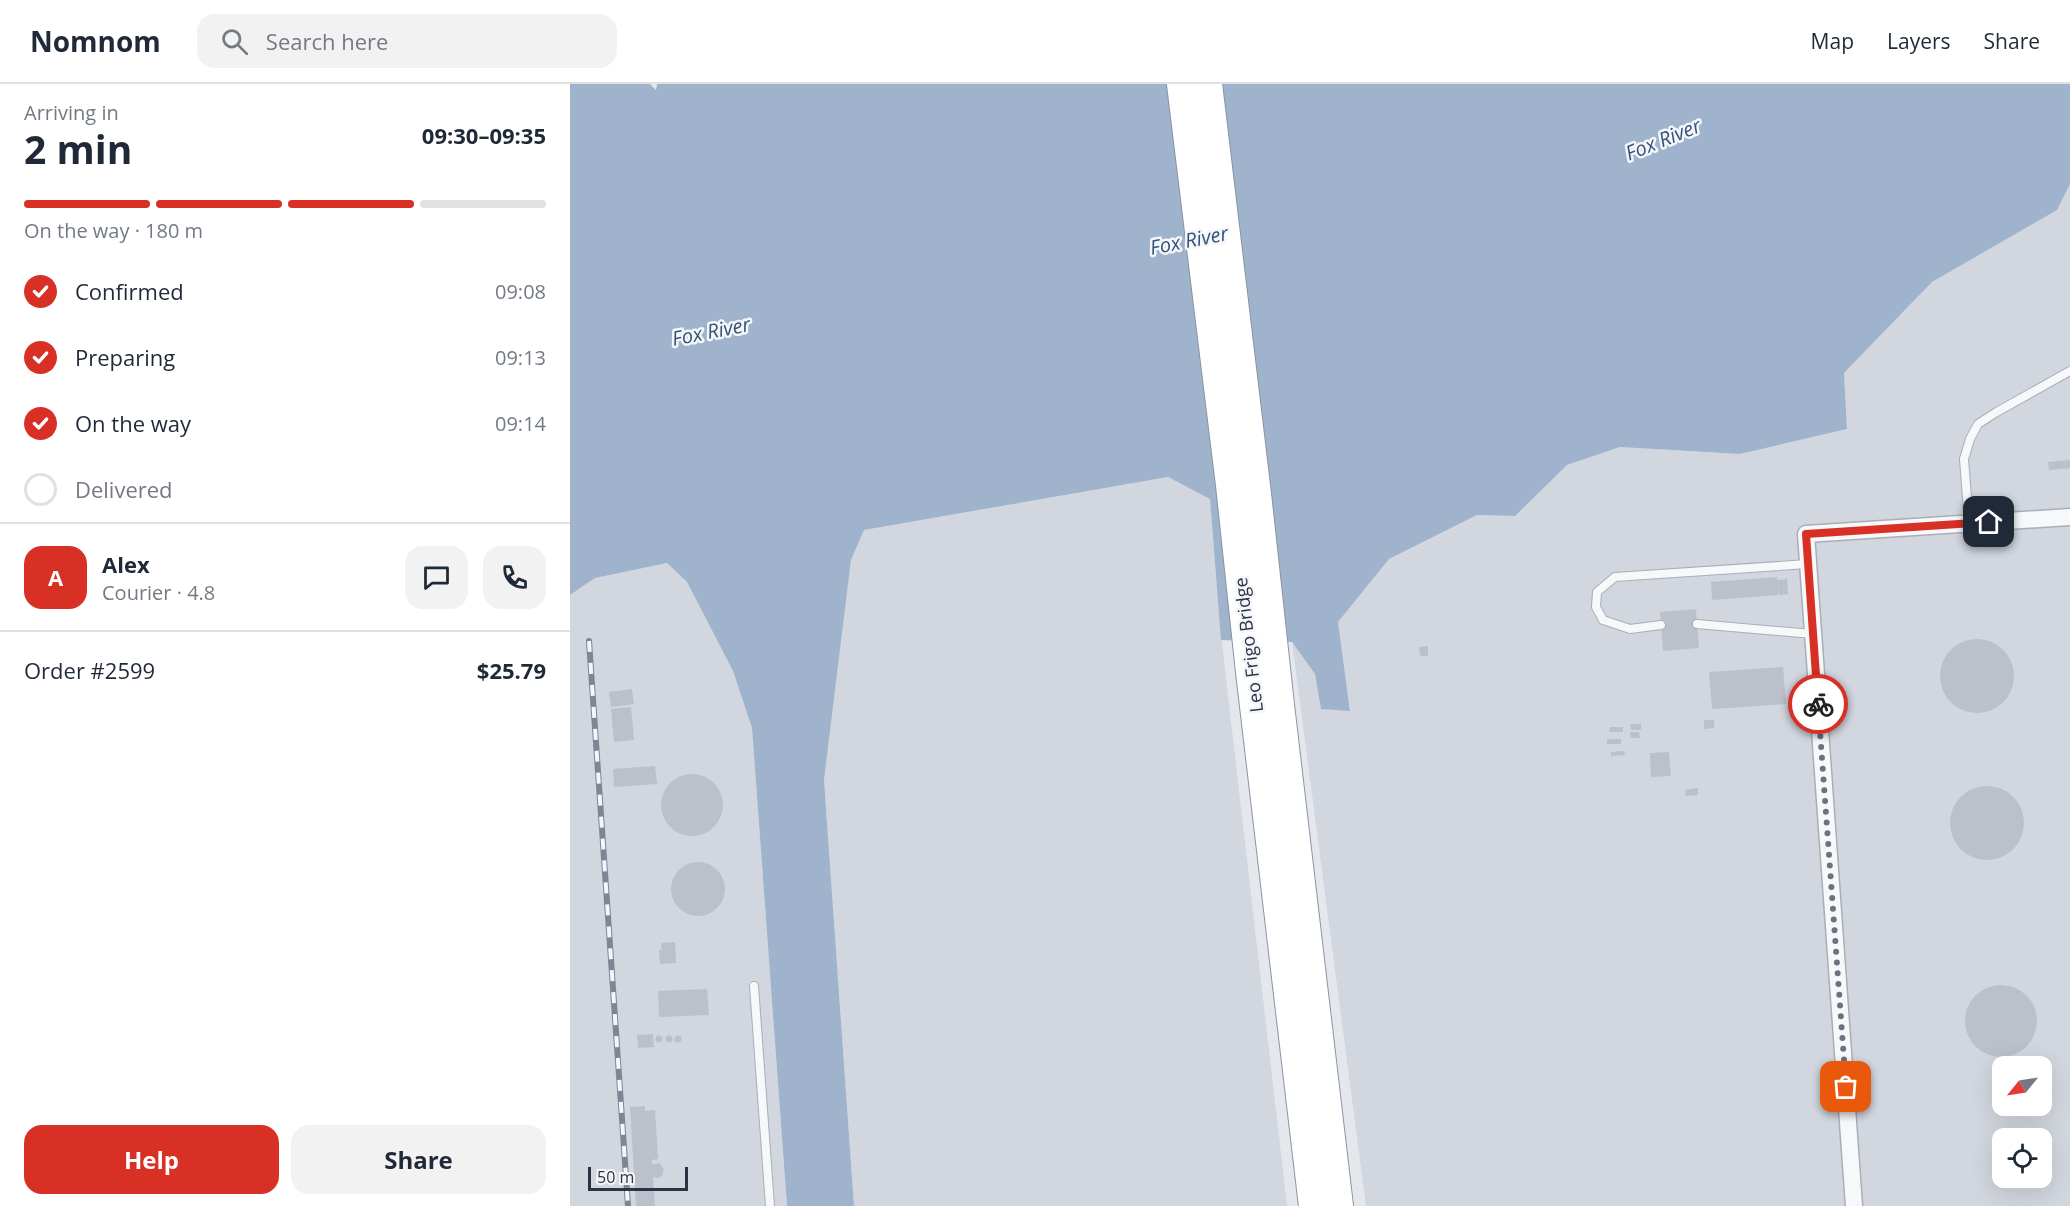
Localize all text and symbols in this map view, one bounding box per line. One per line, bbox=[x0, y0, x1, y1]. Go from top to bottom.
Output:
search box bbox=[197, 14, 617, 68]
text: Nomnom bbox=[30, 22, 161, 60]
icon: search bbox=[218, 25, 251, 58]
text: Search here bbox=[266, 26, 388, 56]
text: Map bbox=[1811, 27, 1854, 55]
text: Layers bbox=[1887, 27, 1951, 55]
text: Share bbox=[1984, 27, 2040, 55]
text: Arriving in bbox=[24, 99, 119, 126]
water label: Fox River bbox=[1621, 111, 1706, 166]
text: 09:30–09:35 bbox=[422, 120, 546, 150]
text: 2 min bbox=[24, 122, 132, 175]
text: On the way · 180 m bbox=[24, 217, 203, 244]
water label: Fox River bbox=[1148, 219, 1232, 261]
icon: check bbox=[24, 275, 57, 308]
text: Confirmed bbox=[75, 276, 184, 306]
text: 09:08 bbox=[495, 278, 546, 305]
water label: Fox River bbox=[670, 310, 754, 352]
icon: check bbox=[24, 341, 57, 374]
text: Preparing bbox=[75, 342, 175, 372]
text: 09:13 bbox=[495, 344, 546, 371]
icon: check bbox=[24, 407, 57, 440]
text: On the way bbox=[75, 408, 191, 438]
text: 09:14 bbox=[495, 410, 546, 437]
text: Delivered bbox=[75, 474, 173, 504]
pin bbox=[1963, 496, 2014, 547]
icon: home bbox=[1972, 505, 2005, 538]
button: chat bbox=[405, 546, 468, 609]
button: phone bbox=[483, 546, 546, 609]
text: Alex bbox=[102, 549, 150, 579]
text: A bbox=[48, 562, 63, 592]
street label: Leo Frigo Bridge bbox=[1228, 576, 1268, 714]
text: Courier · 4.8 bbox=[102, 579, 215, 606]
text: Order #2599 bbox=[24, 655, 155, 685]
text: $25.79 bbox=[477, 655, 546, 685]
courier bbox=[1788, 674, 1848, 734]
icon: bike bbox=[1802, 688, 1835, 721]
north arrow bbox=[1992, 1056, 2052, 1116]
map controls bbox=[1992, 1056, 2052, 1188]
pin bbox=[1820, 1061, 1871, 1112]
icon: bag bbox=[1829, 1070, 1862, 1103]
button: Help bbox=[24, 1125, 279, 1194]
button: Share bbox=[291, 1125, 546, 1194]
button: locate bbox=[1992, 1128, 2052, 1188]
scale bar bbox=[588, 1164, 688, 1192]
text: 50 m bbox=[597, 1166, 634, 1188]

